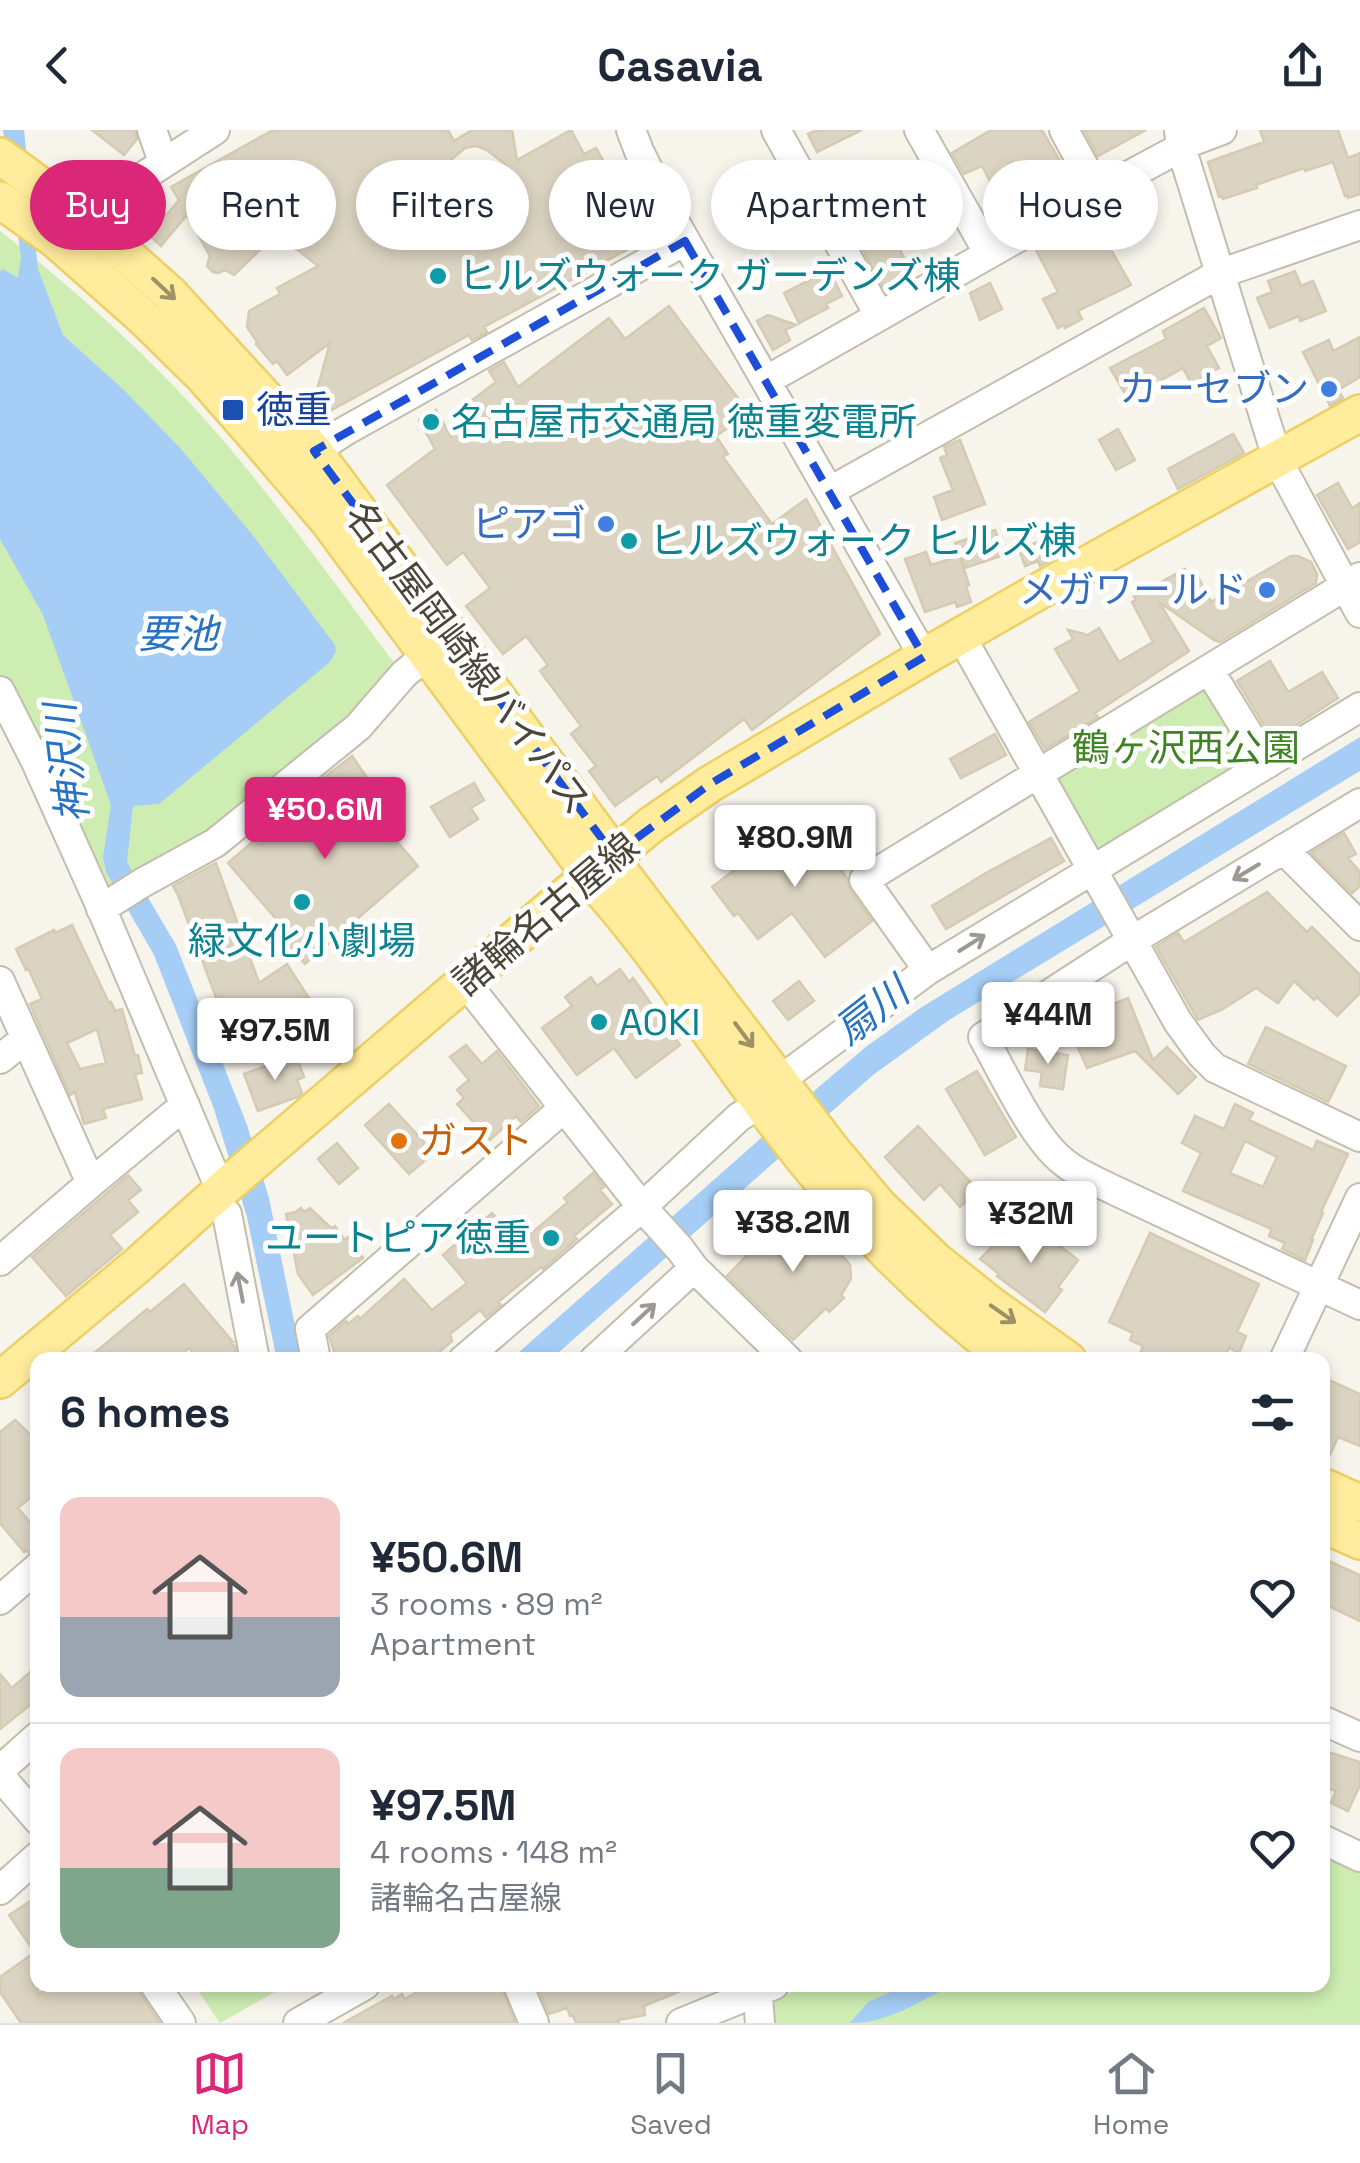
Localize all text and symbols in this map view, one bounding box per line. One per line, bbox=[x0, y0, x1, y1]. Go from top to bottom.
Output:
text: Casavia bbox=[597, 37, 763, 94]
icon: back bbox=[30, 38, 85, 93]
icon: share bbox=[1275, 38, 1330, 93]
chip: Buy bbox=[30, 160, 166, 250]
chip: Rent bbox=[186, 160, 336, 250]
chip: Filters bbox=[356, 160, 529, 250]
chip: New bbox=[549, 160, 691, 250]
chip: Apartment bbox=[711, 160, 963, 250]
chip: House bbox=[983, 160, 1158, 250]
place label: ヒルズウォーク ガーデンズ棟 bbox=[458, 252, 961, 300]
marker: ヒルズウォーク ガーデンズ棟 bbox=[427, 265, 449, 287]
one-way arrow bbox=[151, 277, 175, 301]
place label: カーセブン bbox=[1119, 365, 1309, 413]
marker: カーセブン bbox=[1318, 378, 1340, 400]
place label: 徳重 bbox=[256, 386, 332, 434]
marker: 徳重 bbox=[220, 397, 246, 423]
place label: 名古屋市交通局 徳重変電所 bbox=[451, 398, 917, 446]
marker: 名古屋市交通局 徳重変電所 bbox=[420, 411, 442, 433]
street label: 名古屋岡崎線バイパス bbox=[335, 492, 601, 824]
place label: ピアゴ bbox=[472, 500, 586, 548]
marker: ピアゴ bbox=[595, 513, 617, 535]
place label: ヒルズウォーク ヒルズ棟 bbox=[649, 517, 1077, 565]
marker: ヒルズウォーク ヒルズ棟 bbox=[618, 530, 640, 552]
place label: メガワールド bbox=[1019, 566, 1247, 614]
marker: メガワールド bbox=[1256, 579, 1278, 601]
water label: 要池 bbox=[138, 609, 222, 660]
water label: 神沢川 bbox=[34, 696, 100, 826]
park label: 鶴ヶ沢西公園 bbox=[1072, 724, 1300, 772]
pin: ¥50.6M bbox=[244, 777, 406, 862]
text: ¥50.6M bbox=[267, 789, 383, 829]
pin: ¥80.9M bbox=[714, 805, 876, 890]
text: ¥80.9M bbox=[737, 817, 853, 857]
street label: 諸輪名古屋線 bbox=[443, 822, 649, 1006]
one-way arrow bbox=[1232, 861, 1261, 882]
marker: 緑文化小劇場 bbox=[291, 891, 313, 913]
place label: 緑文化小劇場 bbox=[188, 917, 416, 965]
one-way arrow bbox=[957, 933, 986, 953]
water label: 扇川 bbox=[825, 964, 922, 1056]
pin: ¥44M bbox=[989, 982, 1107, 1067]
text: ¥44M bbox=[1004, 994, 1092, 1034]
pin: ¥97.5M bbox=[194, 998, 356, 1083]
place label: AOKI bbox=[619, 998, 700, 1046]
text: ¥97.5M bbox=[219, 1010, 331, 1050]
marker: AOKI bbox=[588, 1011, 610, 1033]
one-way arrow bbox=[734, 1021, 755, 1048]
place label: ガスト bbox=[419, 1117, 533, 1165]
marker: ガスト bbox=[388, 1130, 410, 1152]
pin: ¥32M bbox=[972, 1181, 1090, 1266]
pin: ¥38.2M bbox=[712, 1190, 874, 1275]
text: ¥32M bbox=[988, 1193, 1074, 1233]
text: ¥38.2M bbox=[735, 1202, 851, 1242]
place label: ユートピア徳重 bbox=[265, 1214, 531, 1262]
marker: ユートピア徳重 bbox=[540, 1227, 562, 1249]
one-way arrow bbox=[230, 1272, 249, 1304]
one-way arrow bbox=[631, 1303, 656, 1326]
one-way arrow bbox=[988, 1303, 1016, 1324]
icon: filters bbox=[1245, 1385, 1300, 1440]
text: 6 homes bbox=[60, 1386, 230, 1439]
text: ¥50.6M bbox=[370, 1531, 523, 1584]
icon: home bbox=[140, 1537, 260, 1657]
icon: heart bbox=[1245, 1570, 1300, 1625]
text: 3 rooms · 89 m² bbox=[370, 1584, 602, 1624]
text: Apartment bbox=[370, 1624, 536, 1664]
text: ¥97.5M bbox=[370, 1779, 516, 1832]
icon: home bbox=[140, 1788, 260, 1908]
icon: heart bbox=[1245, 1821, 1300, 1876]
text: 4 rooms · 148 m² bbox=[370, 1832, 617, 1872]
text: 諸輪名古屋線 bbox=[370, 1878, 562, 1918]
tab: Map bbox=[191, 2046, 249, 2142]
tab: Saved bbox=[630, 2046, 712, 2142]
tab: Home bbox=[1093, 2046, 1169, 2142]

